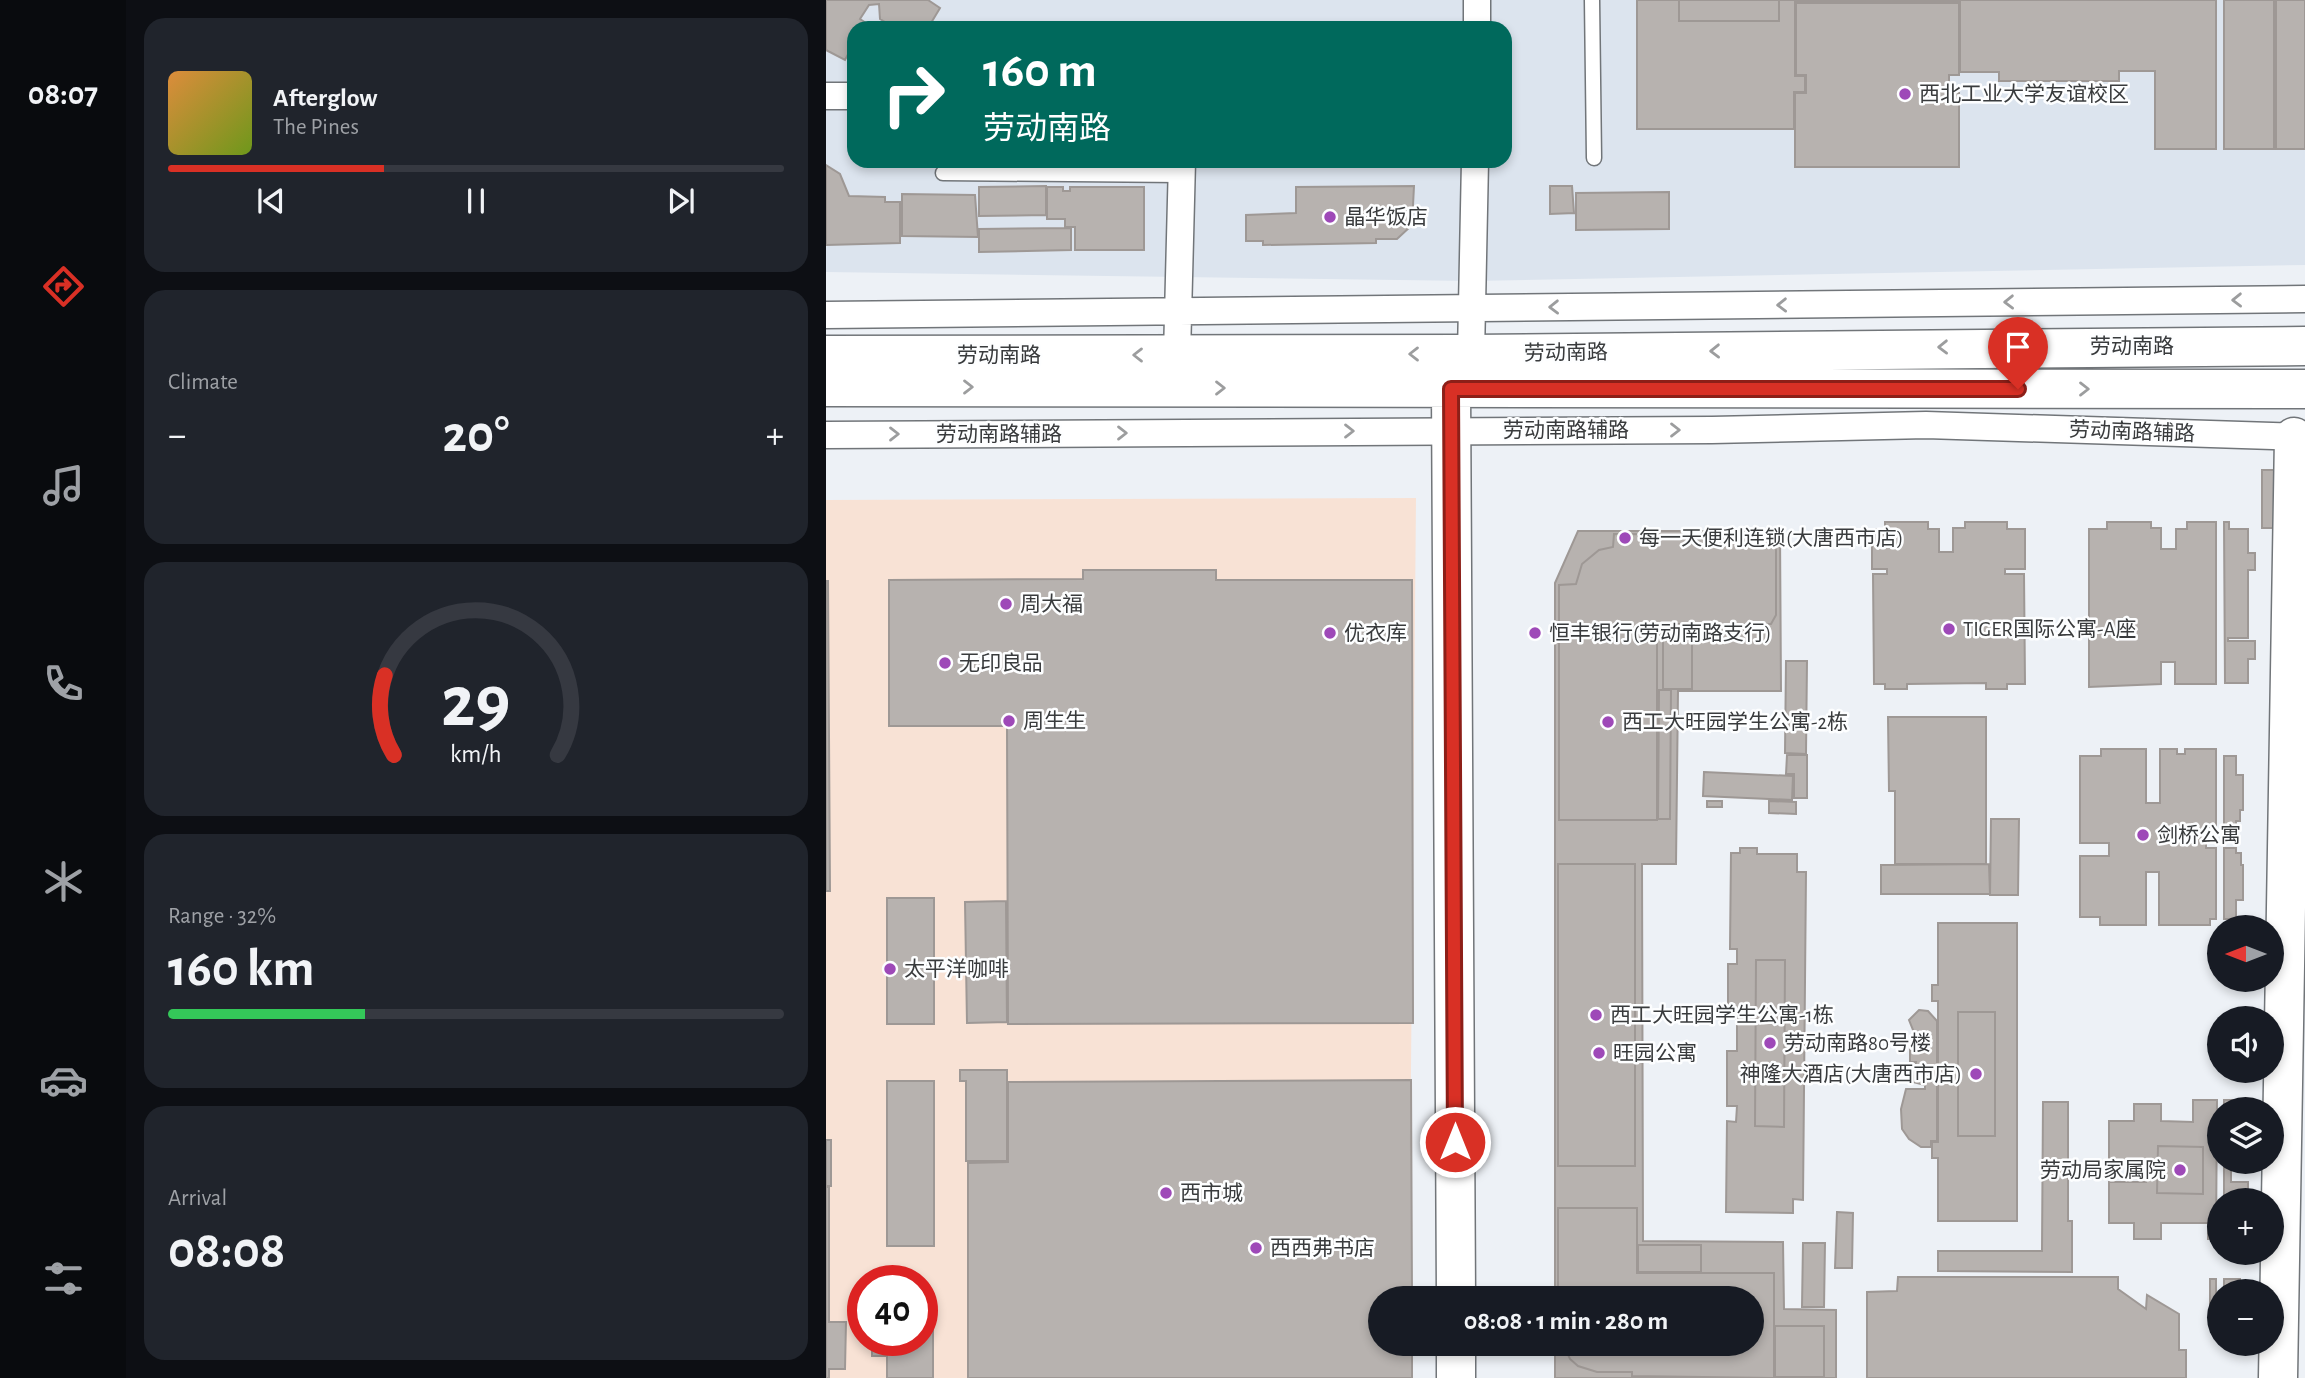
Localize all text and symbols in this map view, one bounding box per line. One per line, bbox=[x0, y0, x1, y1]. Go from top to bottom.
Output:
text: 160 m bbox=[983, 47, 1097, 96]
icon: right bbox=[868, 49, 959, 140]
text: 08:07 bbox=[28, 78, 98, 110]
place label: 西北工业大学友谊校区 bbox=[1919, 83, 2129, 105]
text: Afterglow bbox=[273, 85, 377, 111]
marker: 西北工业大学友谊校区 bbox=[1897, 86, 1913, 102]
text: 劳动南路 bbox=[983, 113, 1111, 145]
text: The Pines bbox=[273, 116, 359, 139]
icon: previous bbox=[252, 182, 290, 220]
icon: pause bbox=[457, 182, 495, 220]
icon: next bbox=[662, 182, 700, 220]
place label: 晶华饭店 bbox=[1344, 206, 1428, 228]
marker: 晶华饭店 bbox=[1322, 209, 1338, 225]
icon: directions bbox=[39, 262, 88, 311]
one-way arrow bbox=[2231, 292, 2242, 308]
one-way arrow bbox=[2004, 294, 2014, 310]
one-way arrow bbox=[1776, 297, 1787, 313]
one-way arrow bbox=[1549, 299, 1559, 315]
pin bbox=[1988, 317, 2048, 389]
icon: arrive bbox=[1999, 328, 2037, 366]
street label: 劳动南路 bbox=[2090, 335, 2174, 357]
one-way arrow bbox=[1937, 340, 1948, 355]
street label: 劳动南路 bbox=[1524, 341, 1608, 364]
one-way arrow bbox=[1710, 343, 1721, 358]
street label: 劳动南路 bbox=[957, 344, 1041, 366]
one-way arrow bbox=[1409, 346, 1419, 362]
one-way arrow bbox=[1132, 347, 1143, 363]
text: Climate bbox=[168, 371, 238, 394]
one-way arrow bbox=[962, 380, 973, 395]
one-way arrow bbox=[1214, 381, 1225, 396]
one-way arrow bbox=[2079, 381, 2090, 397]
text: 20° bbox=[443, 409, 509, 461]
text: − bbox=[168, 417, 186, 455]
text: + bbox=[766, 417, 784, 455]
street label: 劳动南路辅路 bbox=[2069, 418, 2195, 445]
street label: 劳动南路辅路 bbox=[1503, 419, 1629, 441]
one-way arrow bbox=[1670, 422, 1680, 438]
street label: 劳动南路辅路 bbox=[936, 423, 1062, 445]
one-way arrow bbox=[1344, 423, 1355, 439]
one-way arrow bbox=[1116, 425, 1127, 440]
one-way arrow bbox=[889, 427, 900, 442]
icon: music bbox=[39, 461, 88, 510]
place label: 每一天便利连锁(大唐西市店) bbox=[1639, 527, 1903, 549]
marker: 每一天便利连锁(大唐西市店) bbox=[1617, 530, 1633, 546]
place label: 周大福 bbox=[1020, 593, 1083, 615]
marker: 周大福 bbox=[998, 596, 1014, 612]
place label: TIGER国际公寓-A座 bbox=[1963, 618, 2137, 640]
marker: TIGER国际公寓-A座 bbox=[1941, 621, 1957, 637]
place label: 优衣库 bbox=[1344, 622, 1407, 644]
place label: 恒丰银行(劳动南路支行) bbox=[1549, 622, 1771, 644]
marker: 优衣库 bbox=[1322, 625, 1338, 641]
marker: 恒丰银行(劳动南路支行) bbox=[1527, 625, 1543, 641]
place label: 无印良品 bbox=[959, 652, 1043, 674]
marker: 无印良品 bbox=[937, 655, 953, 671]
icon: phone bbox=[39, 659, 88, 708]
text: 29 bbox=[441, 667, 511, 740]
place label: 周生生 bbox=[1023, 710, 1086, 732]
place label: 西工大旺园学生公寓-2栋 bbox=[1622, 711, 1848, 733]
marker: 周生生 bbox=[1001, 713, 1017, 729]
marker: 西工大旺园学生公寓-2栋 bbox=[1600, 714, 1616, 730]
text: km/h bbox=[450, 742, 502, 767]
place label: 剑桥公寓 bbox=[2157, 824, 2241, 846]
marker: 剑桥公寓 bbox=[2135, 827, 2151, 843]
icon: climate bbox=[39, 857, 88, 906]
text: Range · 32% bbox=[168, 905, 276, 928]
north arrow bbox=[2207, 915, 2284, 992]
map controls bbox=[2207, 915, 2284, 1356]
text: 160 km bbox=[168, 943, 314, 995]
place label: 太平洋咖啡 bbox=[904, 958, 1009, 980]
marker: 太平洋咖啡 bbox=[882, 961, 898, 977]
place label: 西工大旺园学生公寓-1栋 bbox=[1610, 1004, 1834, 1026]
button: sound bbox=[2207, 1006, 2284, 1083]
marker: 西工大旺园学生公寓-1栋 bbox=[1588, 1007, 1604, 1023]
place label: 劳动南路80号楼 bbox=[1784, 1032, 1931, 1054]
marker: 劳动南路80号楼 bbox=[1762, 1035, 1778, 1051]
place label: 旺园公寓 bbox=[1613, 1042, 1697, 1064]
marker: 旺园公寓 bbox=[1591, 1045, 1607, 1061]
icon: car bbox=[39, 1056, 88, 1105]
place label: 神隆大酒店(大唐西市店) bbox=[1740, 1063, 1962, 1085]
marker: 神隆大酒店(大唐西市店) bbox=[1968, 1066, 1984, 1082]
button: layers bbox=[2207, 1097, 2284, 1174]
position arrow bbox=[1418, 1105, 1492, 1179]
place label: 劳动局家属院 bbox=[2040, 1159, 2166, 1181]
marker: 劳动局家属院 bbox=[2172, 1162, 2188, 1178]
place label: 西市城 bbox=[1180, 1182, 1243, 1204]
marker: 西市城 bbox=[1158, 1185, 1174, 1201]
text: Arrival bbox=[168, 1187, 227, 1210]
button: + bbox=[2207, 1188, 2284, 1265]
text: 08:08 bbox=[168, 1225, 285, 1277]
place label: 西西弗书店 bbox=[1270, 1237, 1375, 1259]
marker: 西西弗书店 bbox=[1248, 1240, 1264, 1256]
icon: filters bbox=[39, 1254, 88, 1303]
speed limit sign: 40 bbox=[847, 1265, 938, 1356]
button: − bbox=[2207, 1279, 2284, 1356]
text: 08:08 · 1 min · 280 m bbox=[1464, 1308, 1668, 1334]

